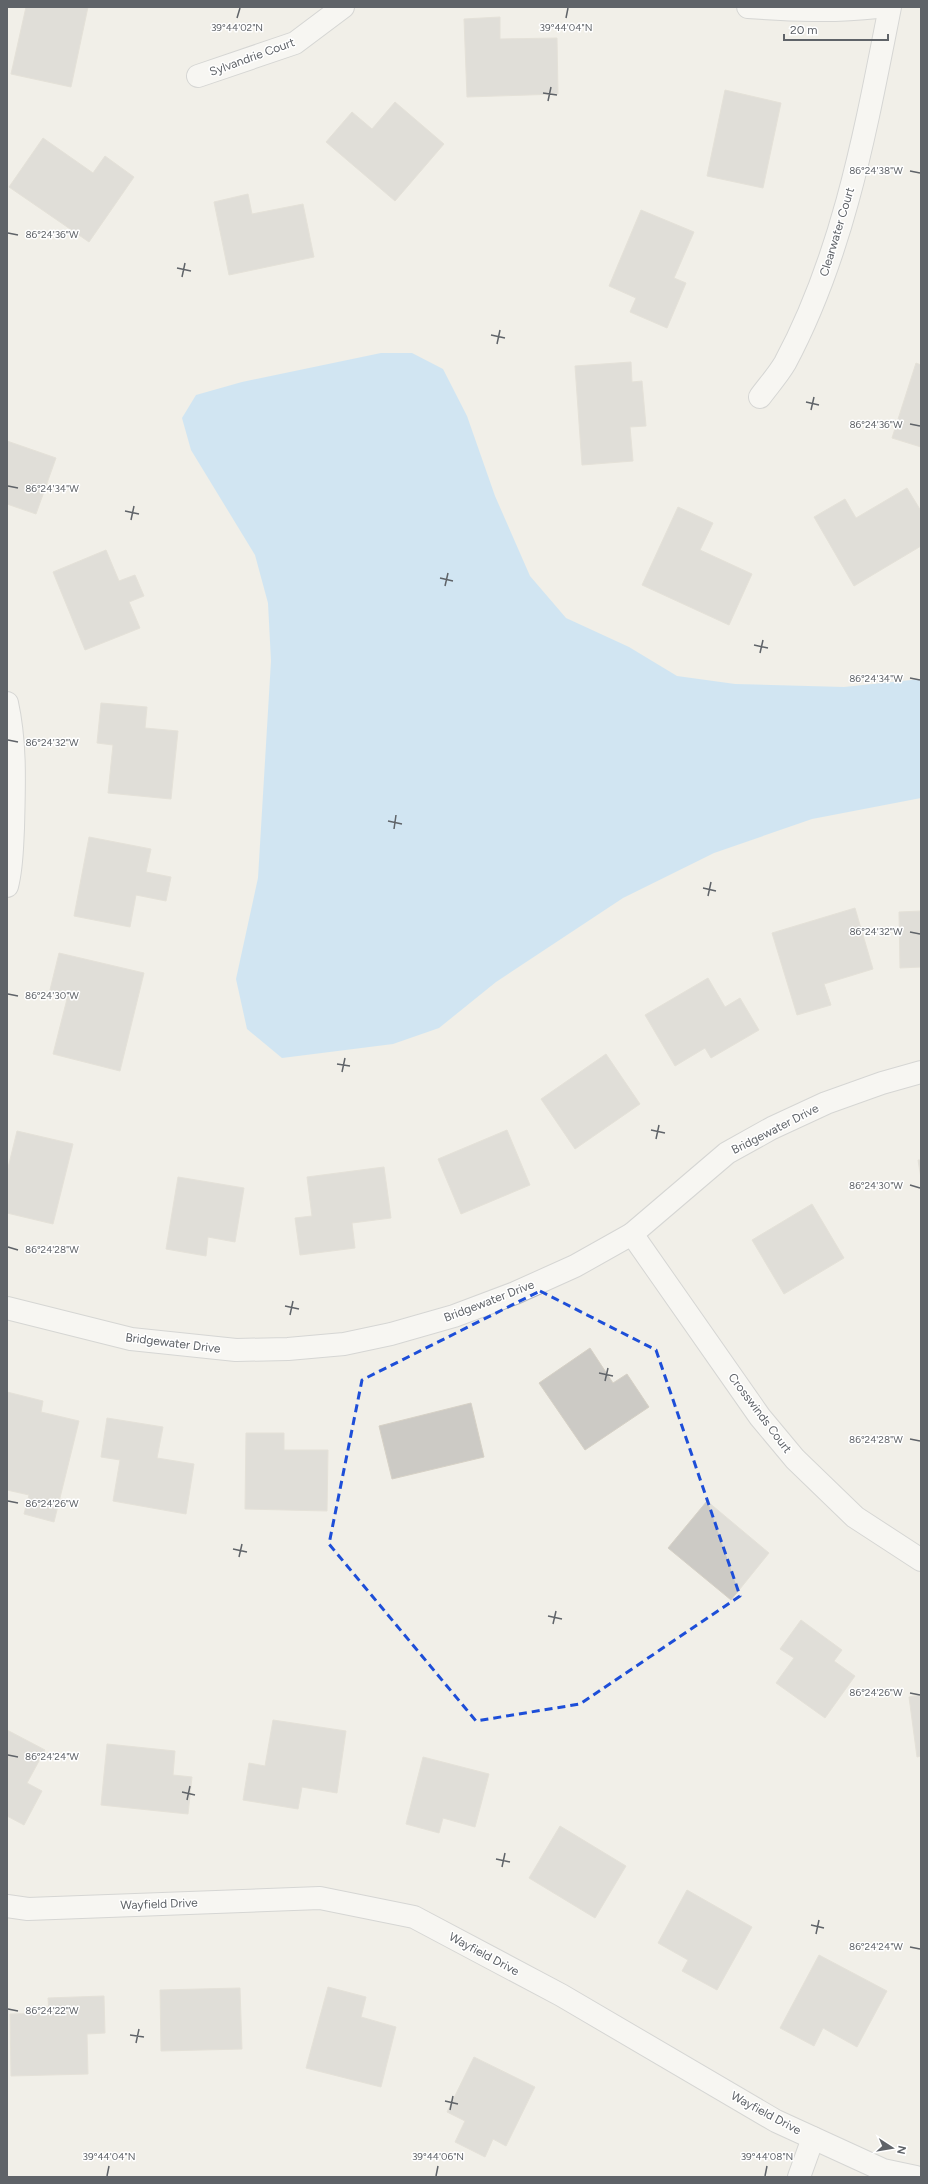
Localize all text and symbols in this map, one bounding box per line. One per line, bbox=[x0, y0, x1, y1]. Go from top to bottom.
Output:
scale bar bbox=[784, 16, 888, 42]
text: 39°44'02"N bbox=[211, 21, 263, 34]
text: 39°44'04"N bbox=[540, 21, 592, 34]
text: 20 m bbox=[790, 23, 818, 37]
street label: Sylvandrie Court bbox=[208, 35, 297, 79]
text: 86°24'38"W bbox=[849, 164, 903, 177]
street label: Clearwater Court bbox=[817, 185, 857, 278]
text: 86°24'36"W bbox=[25, 228, 79, 241]
text: 86°24'36"W bbox=[849, 418, 903, 431]
text: 86°24'34"W bbox=[25, 482, 79, 495]
text: 86°24'34"W bbox=[849, 672, 903, 685]
text: 86°24'32"W bbox=[25, 736, 79, 749]
text: 86°24'32"W bbox=[849, 925, 903, 938]
text: 86°24'30"W bbox=[25, 989, 79, 1002]
street label: Bridgewater Drive bbox=[729, 1101, 821, 1157]
text: 86°24'30"W bbox=[849, 1179, 903, 1192]
text: 86°24'28"W bbox=[25, 1243, 79, 1256]
street label: Bridgewater Drive bbox=[442, 1277, 537, 1325]
street label: Bridgewater Drive bbox=[125, 1330, 222, 1356]
street label: Crosswinds Court bbox=[725, 1370, 795, 1456]
text: 86°24'28"W bbox=[849, 1433, 903, 1446]
text: 86°24'26"W bbox=[25, 1497, 79, 1510]
text: 86°24'26"W bbox=[849, 1686, 903, 1699]
text: 86°24'24"W bbox=[25, 1750, 79, 1763]
street label: Wayfield Drive bbox=[120, 1896, 198, 1912]
street label: Wayfield Drive bbox=[446, 1930, 522, 1979]
text: 86°24'24"W bbox=[849, 1940, 903, 1953]
text: 86°24'22"W bbox=[25, 2004, 79, 2017]
street label: Wayfield Drive bbox=[728, 2089, 804, 2138]
north arrow bbox=[872, 2128, 912, 2168]
text: N bbox=[894, 2144, 909, 2155]
text: 39°44'04"N bbox=[83, 2150, 135, 2163]
text: 39°44'06"N bbox=[412, 2150, 464, 2163]
text: 39°44'08"N bbox=[741, 2150, 793, 2163]

